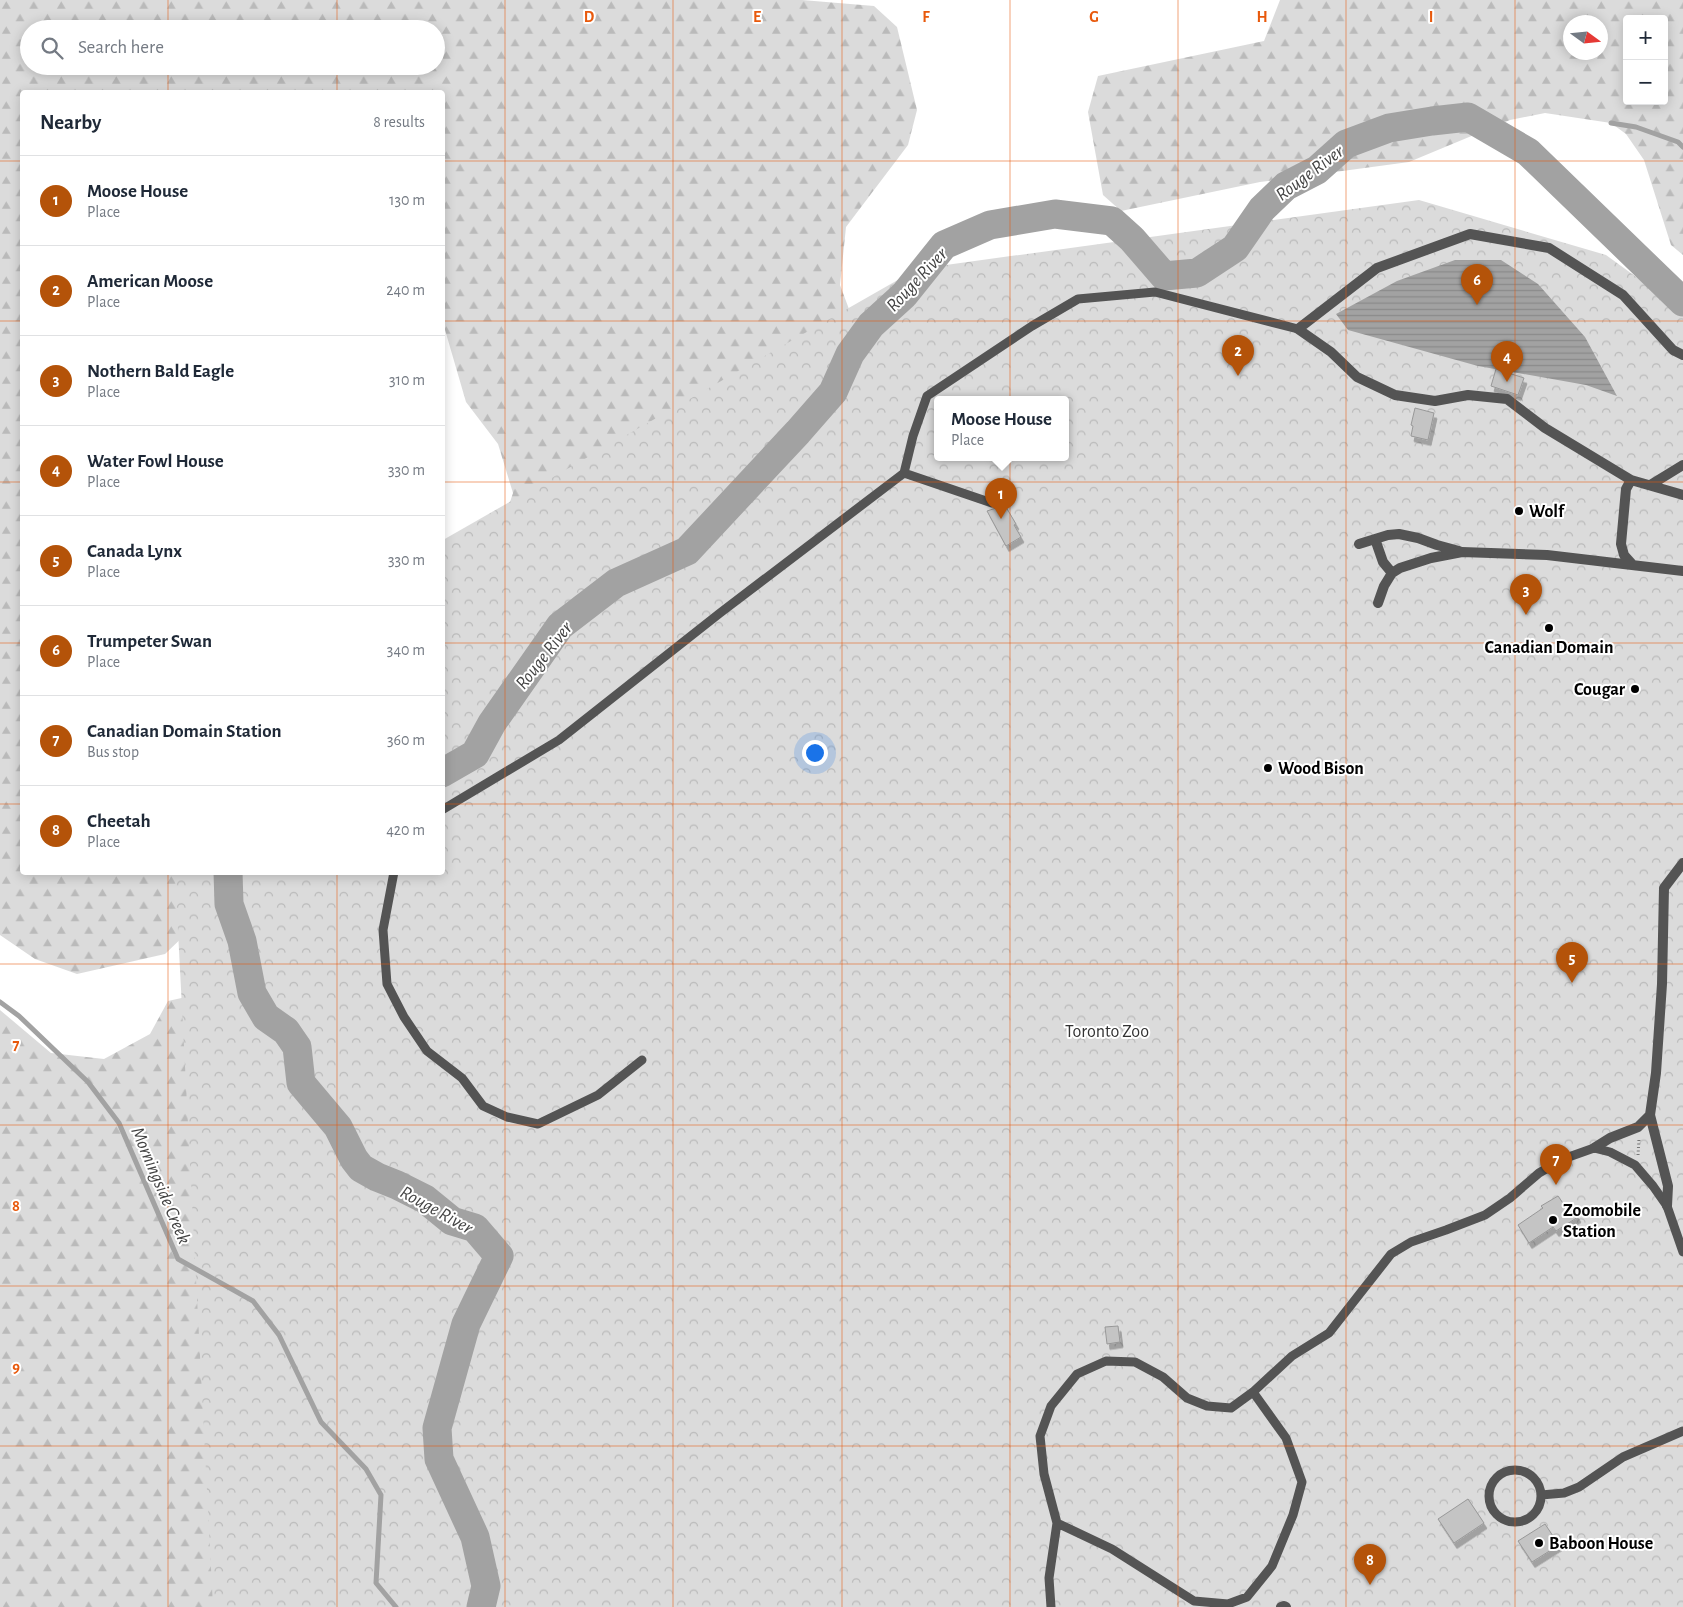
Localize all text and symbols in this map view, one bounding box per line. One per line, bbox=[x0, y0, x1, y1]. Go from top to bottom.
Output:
text: D bbox=[584, 9, 595, 25]
text: E bbox=[753, 9, 761, 25]
text: F bbox=[922, 9, 930, 25]
text: G bbox=[1089, 9, 1099, 25]
text: H bbox=[1256, 9, 1268, 25]
text: I bbox=[1429, 9, 1433, 25]
north arrow bbox=[1563, 15, 1608, 60]
map controls bbox=[1623, 15, 1668, 105]
button: + bbox=[1623, 15, 1668, 60]
search box bbox=[20, 20, 445, 75]
icon: search bbox=[38, 34, 66, 62]
text: Search here bbox=[78, 38, 164, 57]
button: − bbox=[1623, 60, 1668, 105]
text: Nearby bbox=[40, 112, 101, 133]
text: 8 results bbox=[373, 114, 425, 130]
water label: Rouge River bbox=[1272, 141, 1348, 205]
text: Moose House bbox=[87, 182, 188, 201]
text: 1 bbox=[53, 192, 59, 208]
text: 130 m bbox=[389, 192, 425, 208]
text: Place bbox=[87, 204, 120, 220]
water label: Rouge River bbox=[883, 244, 952, 316]
pin: 6 bbox=[1461, 264, 1493, 305]
text: American Moose bbox=[87, 272, 213, 291]
text: 2 bbox=[52, 282, 60, 298]
text: 240 m bbox=[386, 282, 425, 298]
text: Place bbox=[87, 294, 120, 310]
pin: 2 bbox=[1222, 335, 1254, 376]
pin: 4 bbox=[1491, 341, 1523, 382]
text: Nothern Bald Eagle bbox=[87, 362, 234, 381]
text: 3 bbox=[53, 372, 59, 388]
text: 310 m bbox=[389, 372, 425, 388]
text: Place bbox=[87, 384, 120, 400]
popup bbox=[934, 396, 1069, 461]
text: Moose House bbox=[951, 410, 1052, 429]
text: Place bbox=[951, 432, 984, 448]
text: Water Fowl House bbox=[87, 452, 224, 471]
text: 4 bbox=[52, 462, 60, 478]
text: 330 m bbox=[388, 462, 425, 478]
text: Place bbox=[87, 474, 120, 490]
pin: 1 bbox=[985, 478, 1017, 519]
place label: Wolf bbox=[1529, 503, 1566, 521]
marker: Wolf bbox=[1513, 505, 1525, 517]
text: Canada Lynx bbox=[87, 542, 182, 561]
text: 5 bbox=[53, 552, 59, 568]
text: 330 m bbox=[388, 552, 425, 568]
text: Place bbox=[87, 564, 120, 580]
pin: 3 bbox=[1510, 574, 1542, 615]
water label: Rouge River bbox=[512, 618, 577, 693]
marker: Canadian Domain bbox=[1543, 622, 1555, 634]
text: Trumpeter Swan bbox=[87, 632, 212, 651]
place label: Canadian Domain bbox=[1485, 639, 1613, 657]
text: 6 bbox=[52, 642, 60, 658]
text: 340 m bbox=[387, 642, 425, 658]
text: Place bbox=[87, 654, 120, 670]
place label: Cougar bbox=[1574, 681, 1626, 699]
marker: Cougar bbox=[1629, 683, 1641, 695]
text: Canadian Domain Station bbox=[87, 722, 282, 741]
text: 7 bbox=[53, 732, 59, 748]
text: 360 m bbox=[387, 732, 425, 748]
your location bbox=[802, 740, 828, 766]
text: Bus stop bbox=[87, 744, 139, 760]
place label: Wood Bison bbox=[1278, 760, 1364, 778]
marker: Wood Bison bbox=[1262, 762, 1274, 774]
text: Cheetah bbox=[87, 812, 151, 831]
text: 8 bbox=[52, 822, 60, 838]
text: 420 m bbox=[386, 822, 425, 838]
text: Place bbox=[87, 834, 120, 850]
pin: 5 bbox=[1556, 942, 1588, 983]
park label: Toronto Zoo bbox=[1065, 1023, 1149, 1041]
text: 7 bbox=[13, 1037, 20, 1053]
water label: Morningside Creek bbox=[127, 1124, 194, 1247]
pin: 7 bbox=[1540, 1144, 1572, 1185]
water label: Rouge River bbox=[397, 1183, 476, 1238]
text: 8 bbox=[12, 1198, 20, 1214]
place label: Zoomobile Station bbox=[1563, 1202, 1641, 1241]
marker: Zoomobile Station bbox=[1547, 1214, 1559, 1226]
text: 9 bbox=[12, 1359, 20, 1375]
place label: Baboon House bbox=[1549, 1535, 1653, 1553]
marker: Baboon House bbox=[1533, 1537, 1545, 1549]
pin: 8 bbox=[1354, 1544, 1386, 1585]

